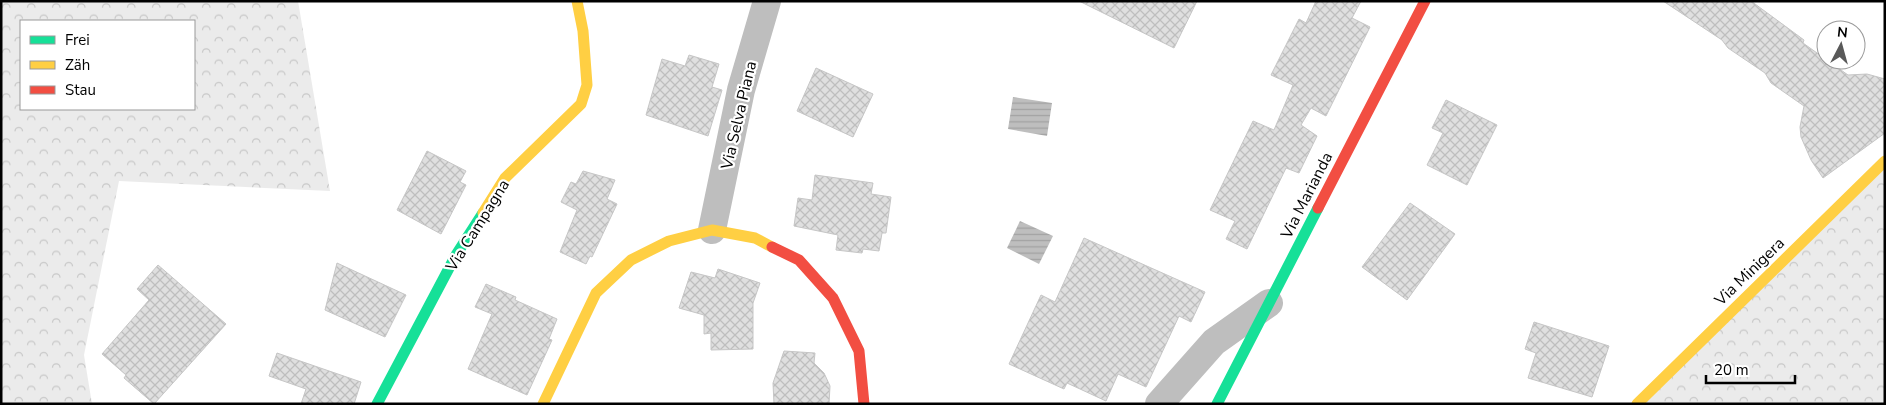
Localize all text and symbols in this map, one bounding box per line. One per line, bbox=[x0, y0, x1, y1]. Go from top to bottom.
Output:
legend bbox=[20, 20, 195, 110]
north arrow bbox=[1816, 20, 1866, 70]
text: N bbox=[1836, 23, 1849, 43]
text: Frei bbox=[65, 30, 90, 50]
text: Zäh bbox=[65, 55, 90, 75]
street label: Via Selva Piana bbox=[716, 59, 762, 173]
text: Stau bbox=[65, 80, 96, 100]
street label: Via Marianda bbox=[1275, 148, 1338, 243]
street label: Via Campagna bbox=[440, 175, 515, 277]
street label: Via Minigera bbox=[1709, 233, 1790, 311]
scale bar bbox=[1706, 352, 1795, 384]
text: 20 m bbox=[1714, 360, 1749, 380]

